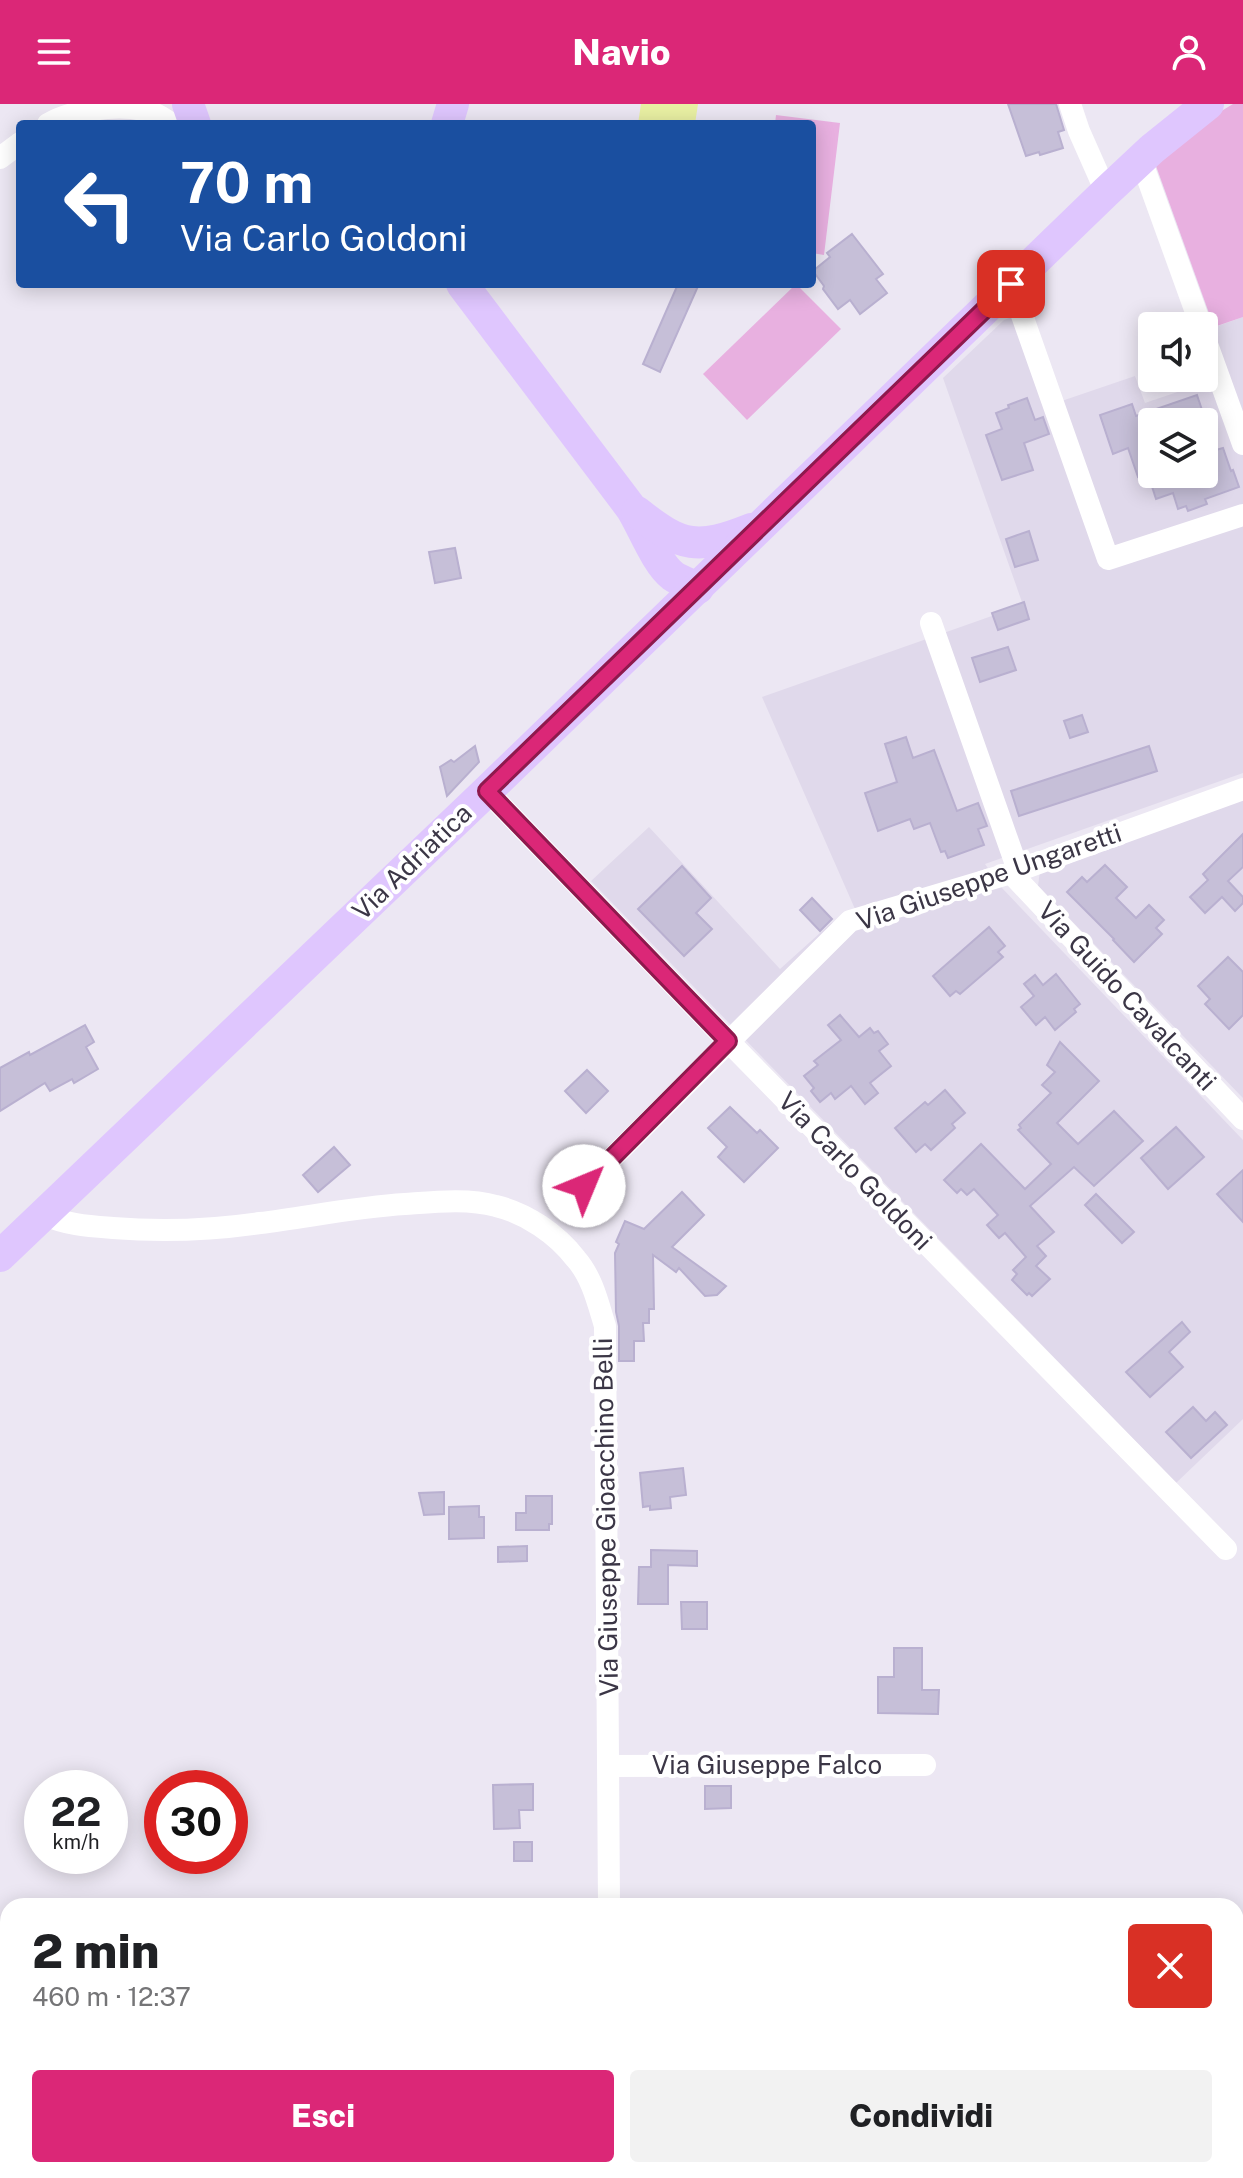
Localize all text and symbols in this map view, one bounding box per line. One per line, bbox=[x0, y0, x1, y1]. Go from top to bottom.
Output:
icon: menu bbox=[32, 30, 76, 74]
icon: person bbox=[1167, 30, 1211, 74]
text: Navio bbox=[572, 31, 671, 73]
text: 70 m bbox=[180, 150, 313, 216]
icon: left bbox=[48, 152, 152, 256]
text: Via Carlo Goldoni bbox=[180, 217, 467, 259]
pin bbox=[977, 250, 1045, 318]
icon: arrive bbox=[989, 262, 1033, 306]
map controls bbox=[1138, 312, 1218, 488]
button: sound bbox=[1138, 312, 1218, 392]
button: layers bbox=[1138, 408, 1218, 488]
street label: Via Adriatica bbox=[346, 797, 478, 926]
street label: Via Giuseppe Ungaretti bbox=[852, 817, 1125, 936]
street label: Via Guido Cavalcanti bbox=[1032, 895, 1223, 1097]
street label: Via Carlo Goldoni bbox=[772, 1085, 939, 1256]
position arrow bbox=[542, 1144, 626, 1228]
street label: Via Giuseppe Gioacchino Belli bbox=[587, 1337, 624, 1697]
street label: Via Giuseppe Falco bbox=[652, 1749, 882, 1780]
speed limit sign: 30 bbox=[144, 1770, 248, 1874]
text: 22 bbox=[51, 1788, 101, 1835]
text: km/h bbox=[52, 1830, 100, 1854]
text: 2 min bbox=[32, 1922, 160, 1979]
button: close bbox=[1128, 1924, 1212, 2008]
text: 460 m · 12:37 bbox=[32, 1981, 191, 2012]
button: Esci bbox=[32, 2070, 614, 2162]
button: Condividi bbox=[630, 2070, 1212, 2162]

